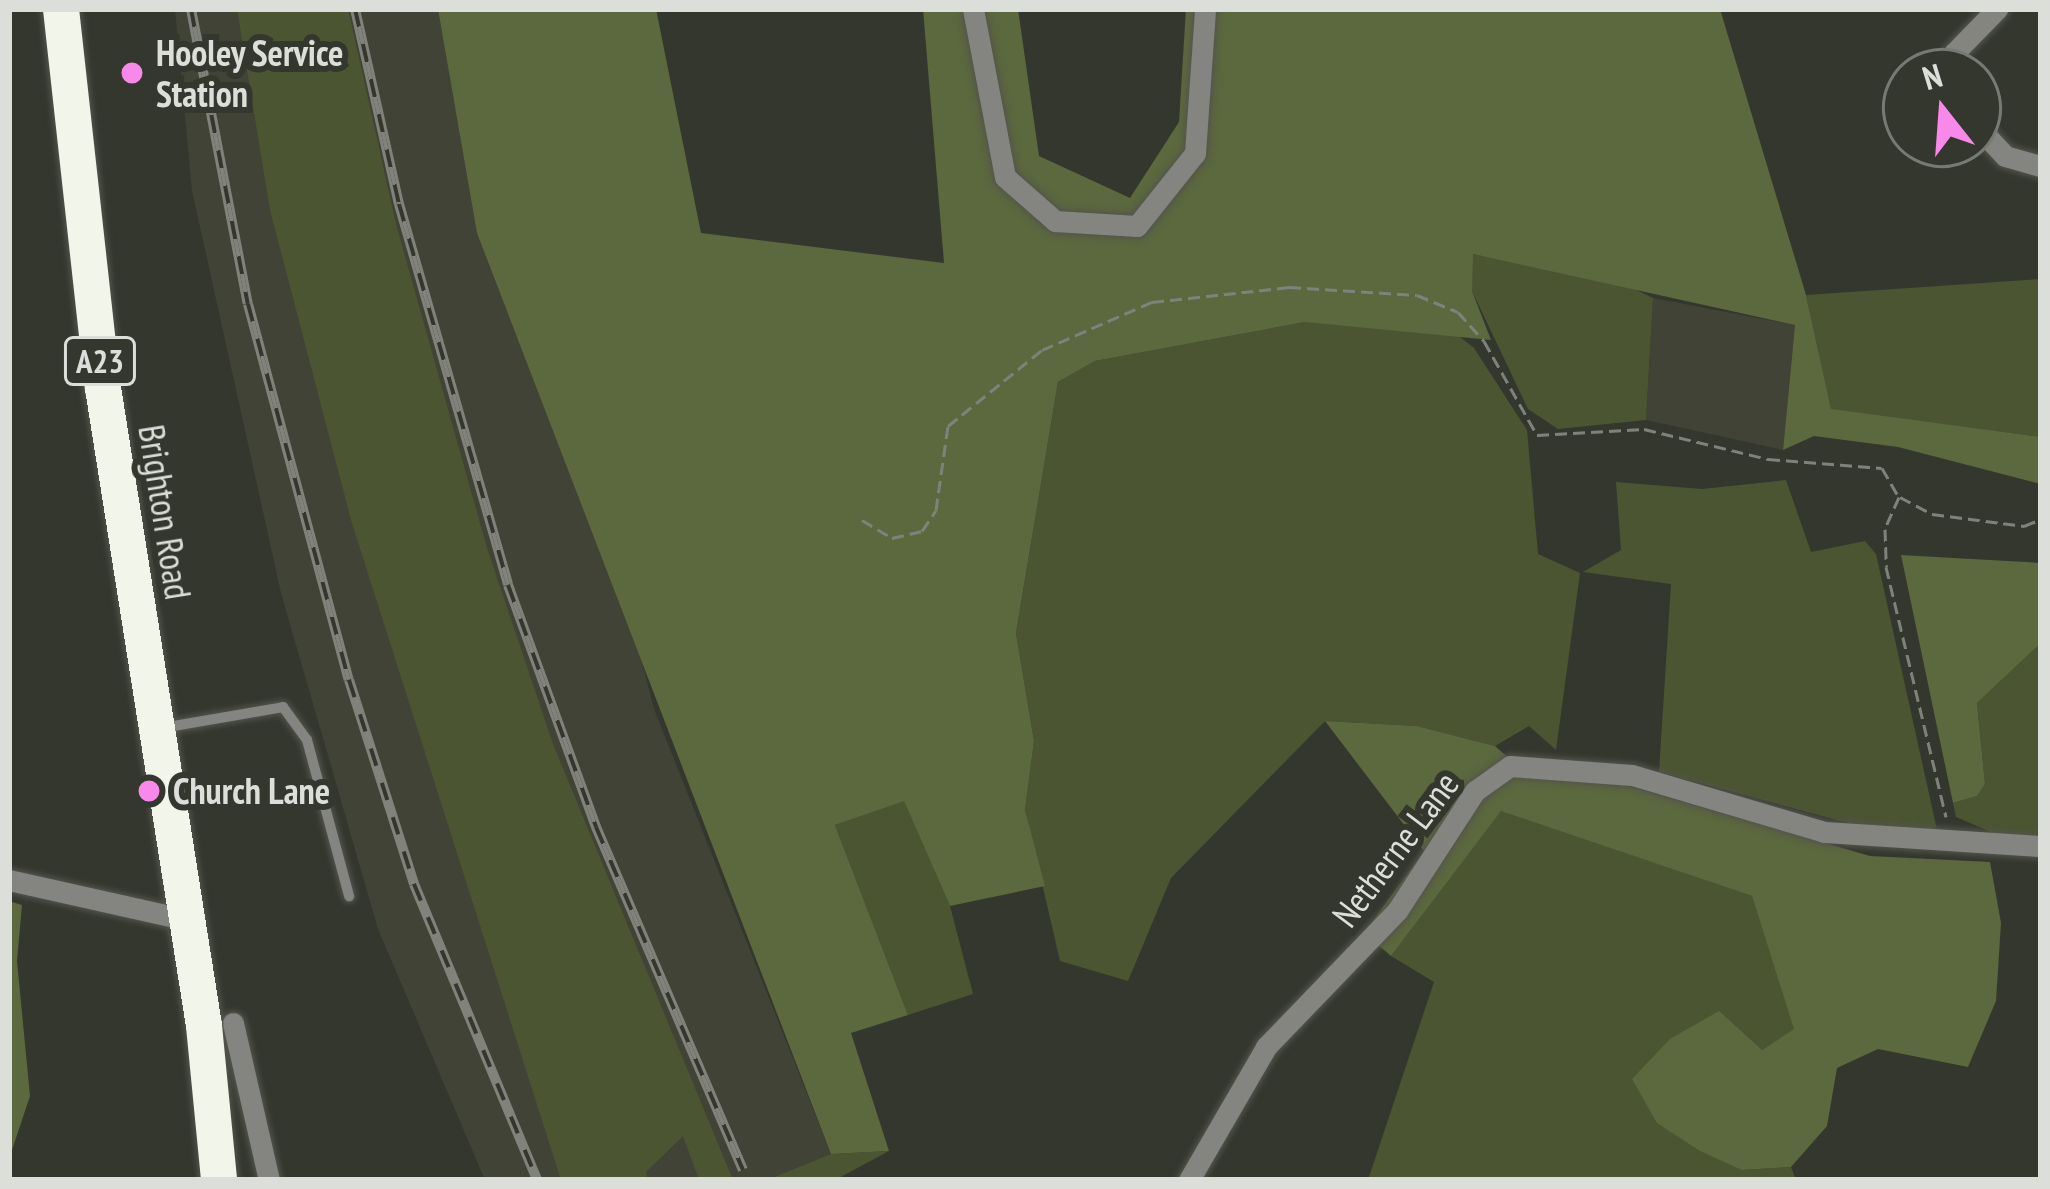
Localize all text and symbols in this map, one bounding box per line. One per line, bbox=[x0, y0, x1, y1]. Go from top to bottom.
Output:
place label: Hooley Service Station bbox=[156, 30, 345, 115]
north arrow bbox=[1882, 48, 2002, 168]
text: N bbox=[1917, 53, 1947, 99]
marker: Hooley Service Station bbox=[119, 60, 145, 86]
road number: A23 bbox=[61, 334, 139, 388]
street label: Brighton Road bbox=[130, 422, 200, 602]
street label: Netherne Lane bbox=[1323, 763, 1467, 935]
place label: Church Lane bbox=[173, 769, 330, 813]
marker: Church Lane bbox=[136, 778, 162, 804]

